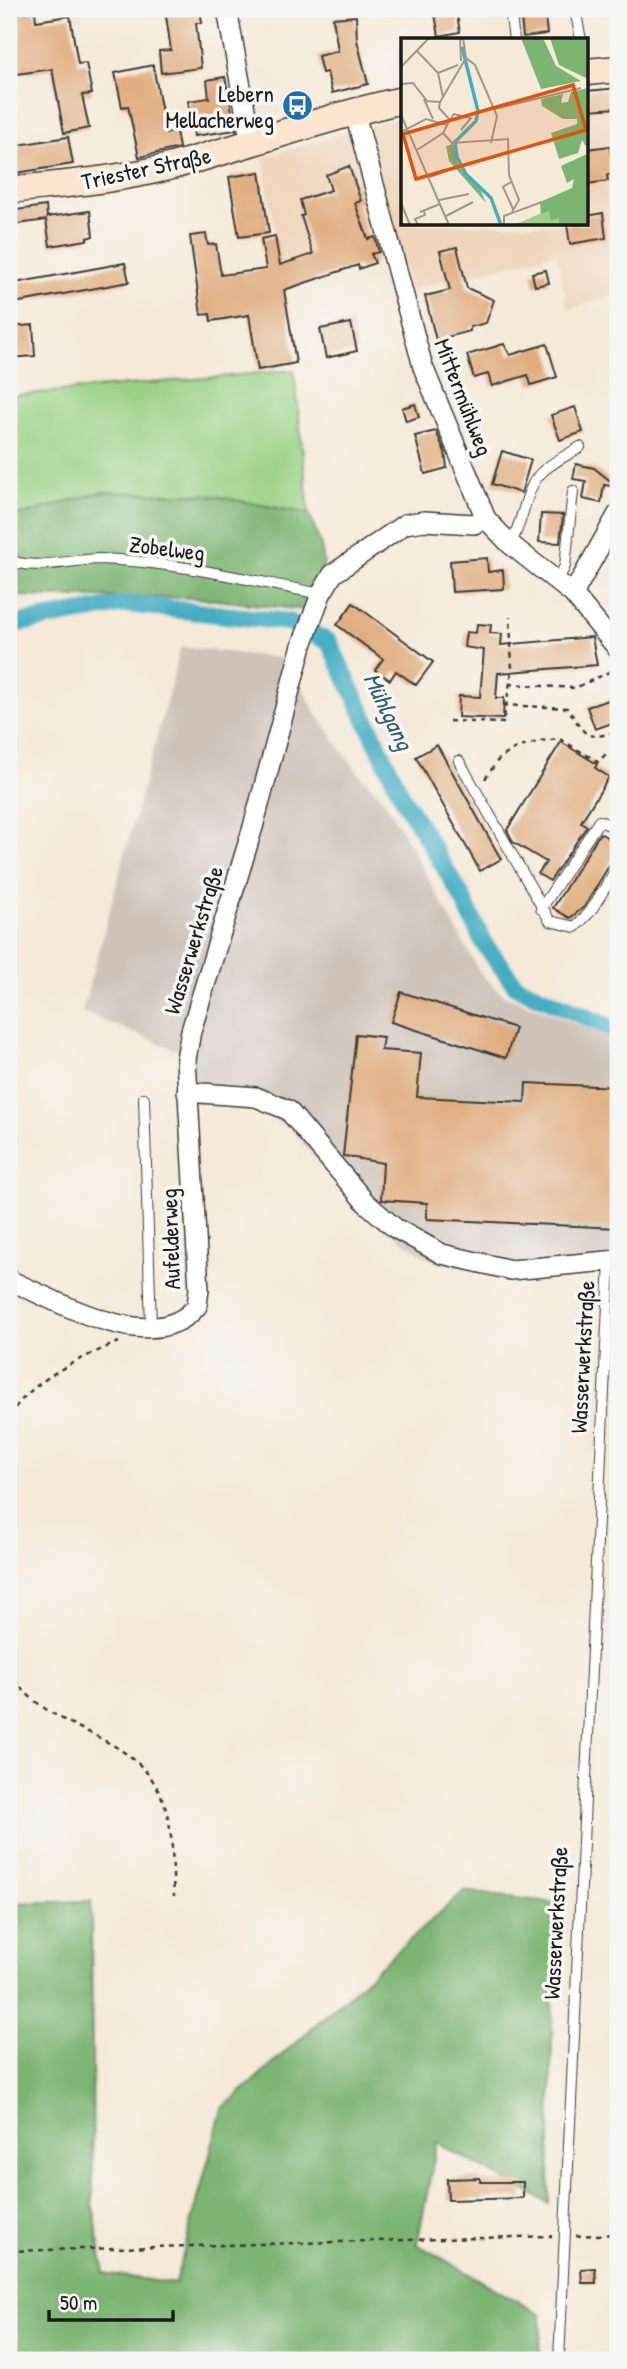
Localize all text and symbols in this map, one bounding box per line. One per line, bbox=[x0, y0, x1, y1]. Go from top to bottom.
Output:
inset map bbox=[401, 38, 588, 226]
place label: Lebern Mellacherweg bbox=[166, 78, 274, 135]
bus stop icon: Lebern Mellacherweg bbox=[280, 89, 314, 123]
street label: Triester Straße bbox=[78, 139, 214, 197]
street label: Mittermühlweg bbox=[427, 334, 501, 460]
street label: Zobelweg bbox=[128, 528, 206, 568]
water label: Mühlgang bbox=[356, 667, 422, 756]
street label: Wasserwerkstraße bbox=[156, 862, 230, 1018]
street label: Aufelderweg bbox=[153, 1188, 187, 1290]
street label: Wasserwerkstraße bbox=[563, 1280, 601, 1434]
street label: Wasserwerkstraße bbox=[536, 1846, 574, 2000]
scale bar bbox=[49, 2278, 173, 2322]
text: 50 m bbox=[60, 2288, 97, 2317]

